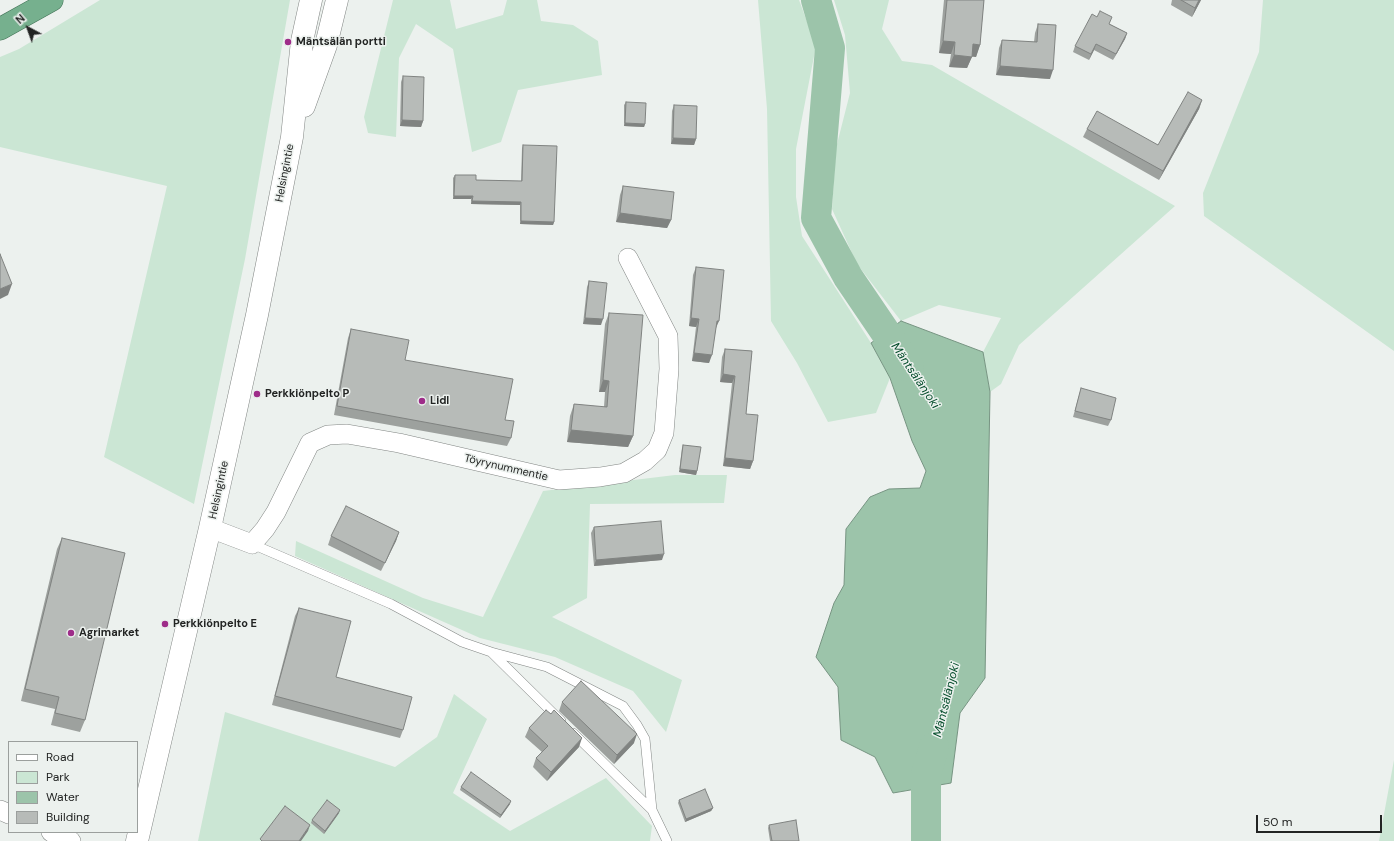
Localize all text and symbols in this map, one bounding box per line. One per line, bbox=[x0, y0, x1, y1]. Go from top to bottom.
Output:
north arrow bbox=[8, 8, 48, 48]
text: N bbox=[13, 11, 28, 27]
place label: Mäntsälän portti bbox=[296, 35, 386, 49]
marker: Mäntsälän portti bbox=[283, 37, 293, 47]
street label: Helsingintie bbox=[273, 143, 297, 203]
water label: Mäntsälänjoki bbox=[888, 340, 942, 412]
place label: Perkkiönpelto P bbox=[265, 387, 349, 401]
marker: Perkkiönpelto P bbox=[252, 389, 262, 399]
place label: Lidl bbox=[430, 394, 449, 408]
marker: Lidl bbox=[417, 396, 427, 406]
street label: Töyrynummentie bbox=[463, 452, 549, 484]
street label: Helsingintie bbox=[206, 460, 232, 520]
place label: Perkkiönpelto E bbox=[173, 617, 257, 631]
marker: Perkkiönpelto E bbox=[160, 619, 170, 629]
place label: Agrimarket bbox=[79, 626, 139, 640]
marker: Agrimarket bbox=[66, 628, 76, 638]
water label: Mäntsälänjoki bbox=[931, 661, 963, 739]
legend bbox=[8, 741, 138, 833]
text: Road bbox=[46, 749, 74, 765]
text: Park bbox=[46, 769, 70, 785]
text: Water bbox=[46, 789, 79, 805]
scale bar bbox=[1258, 807, 1384, 833]
text: Building bbox=[46, 809, 90, 825]
text: 50 m bbox=[1263, 814, 1292, 830]

